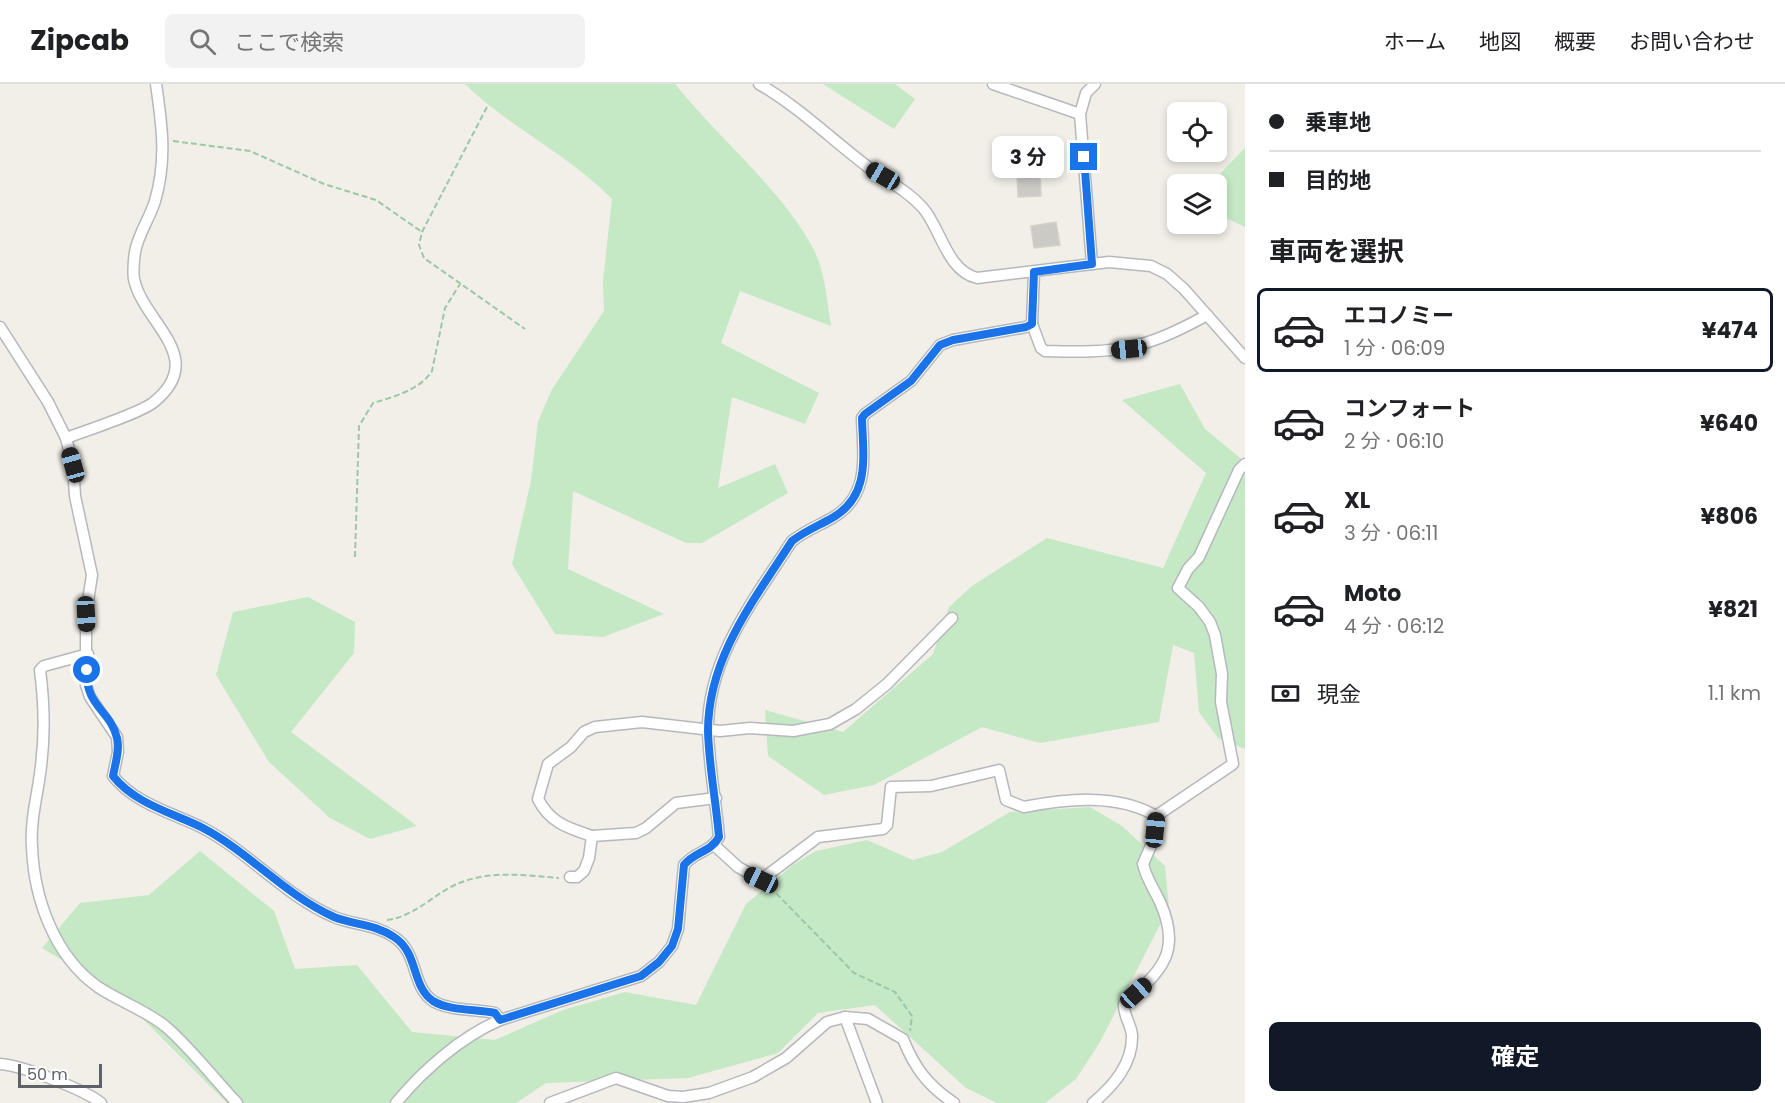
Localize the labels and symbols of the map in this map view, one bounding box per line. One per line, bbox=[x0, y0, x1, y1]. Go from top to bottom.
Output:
callout: 3 分 bbox=[991, 136, 1063, 178]
route end bbox=[1070, 143, 1097, 170]
car bbox=[863, 159, 903, 193]
car bbox=[1110, 338, 1148, 360]
car bbox=[59, 445, 87, 485]
car bbox=[76, 596, 96, 632]
route start bbox=[73, 656, 100, 683]
car bbox=[1144, 811, 1166, 849]
car bbox=[741, 864, 781, 896]
car bbox=[1117, 974, 1155, 1012]
scale bar bbox=[18, 1061, 102, 1088]

